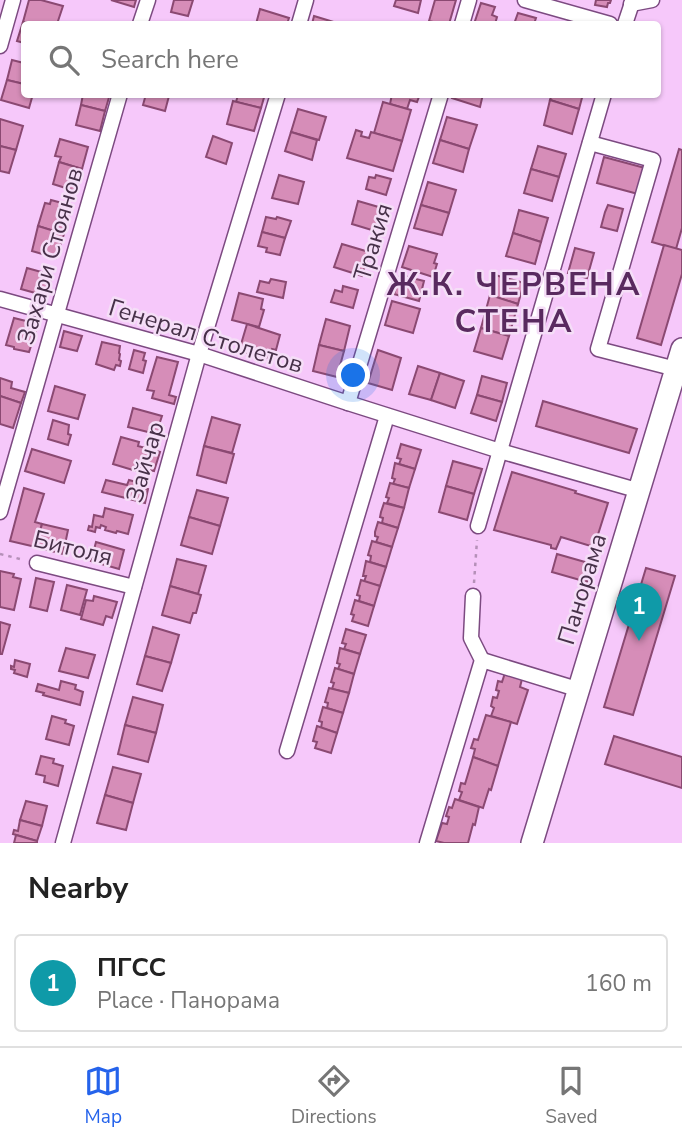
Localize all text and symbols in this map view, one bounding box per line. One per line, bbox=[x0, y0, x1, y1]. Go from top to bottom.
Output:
search box bbox=[21, 21, 661, 98]
icon: search bbox=[45, 41, 83, 79]
text: Search here bbox=[101, 42, 239, 77]
street label: Захари Стоянов bbox=[9, 164, 91, 348]
street label: Тракия bbox=[346, 199, 400, 285]
district label: Ж.К. ЧЕРВЕНА СТЕНА bbox=[386, 263, 642, 343]
street label: Генерал Столетов bbox=[105, 291, 307, 381]
your location bbox=[336, 358, 370, 392]
street label: Зайчар bbox=[118, 418, 172, 506]
street label: Битоля bbox=[30, 523, 116, 573]
street label: Панорама bbox=[550, 529, 614, 649]
pin: 1 bbox=[616, 583, 662, 641]
text: Nearby bbox=[28, 868, 128, 909]
text: ПГСС bbox=[97, 950, 166, 985]
text: 1 bbox=[46, 968, 60, 999]
text: 160 m bbox=[585, 968, 652, 999]
text: Place · Панорама bbox=[97, 985, 280, 1016]
tab: Map bbox=[84, 1062, 122, 1130]
tab: Directions bbox=[291, 1062, 377, 1130]
tab: Saved bbox=[545, 1062, 598, 1130]

